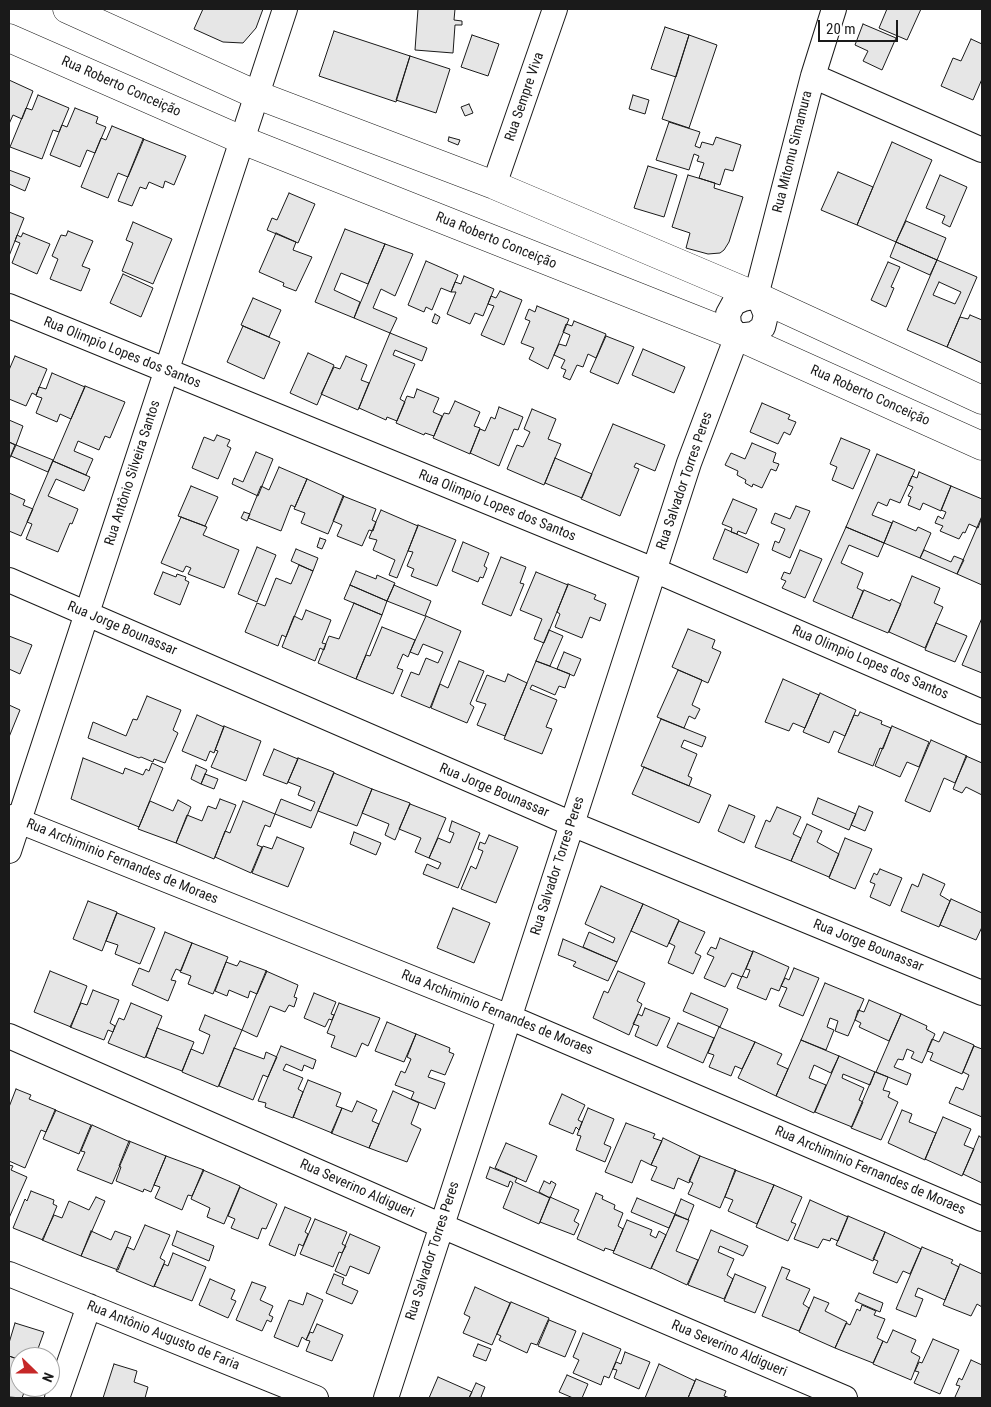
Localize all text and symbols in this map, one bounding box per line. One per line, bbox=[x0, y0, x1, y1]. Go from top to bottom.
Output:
scale bar bbox=[821, 10, 901, 42]
text: 20 m bbox=[826, 20, 856, 38]
street label: Rua Sempre Viva bbox=[502, 50, 548, 144]
street label: Rua Roberto Conceição bbox=[59, 53, 183, 121]
street label: Rua Mitomu Simamura bbox=[770, 89, 816, 215]
street label: Rua Roberto Conceição bbox=[433, 209, 559, 273]
street label: Rua Olimpio Lopes dos Santos bbox=[41, 314, 203, 392]
street label: Rua Roberto Conceição bbox=[808, 362, 932, 430]
street label: Rua Antônio Silveira Santos bbox=[102, 398, 164, 548]
street label: Rua Salvador Torres Peres bbox=[653, 410, 717, 552]
street label: Rua Olimpio Lopes dos Santos bbox=[416, 467, 578, 545]
street label: Rua Jorge Bounassar bbox=[65, 598, 179, 660]
street label: Rua Olimpio Lopes dos Santos bbox=[789, 622, 951, 704]
street label: Rua Jorge Bounassar bbox=[437, 760, 551, 822]
street label: Rua Salvador Torres Peres bbox=[528, 795, 588, 937]
street label: Rua Archiminio Fernandes de Moraes bbox=[24, 816, 220, 908]
street label: Rua Jorge Bounassar bbox=[810, 916, 926, 976]
street label: Rua Archiminio Fernandes de Moraes bbox=[399, 967, 595, 1059]
street label: Rua Archiminio Fernandes de Moraes bbox=[772, 1123, 968, 1219]
street label: Rua Severino Aldigueri bbox=[297, 1156, 417, 1222]
street label: Rua Salvador Torres Peres bbox=[403, 1180, 463, 1322]
street label: Rua Antônio Augusto de Faria bbox=[84, 1298, 242, 1374]
street label: Rua Severino Aldigueri bbox=[669, 1317, 789, 1381]
north arrow bbox=[10, 1347, 60, 1397]
text: N bbox=[39, 1370, 57, 1384]

